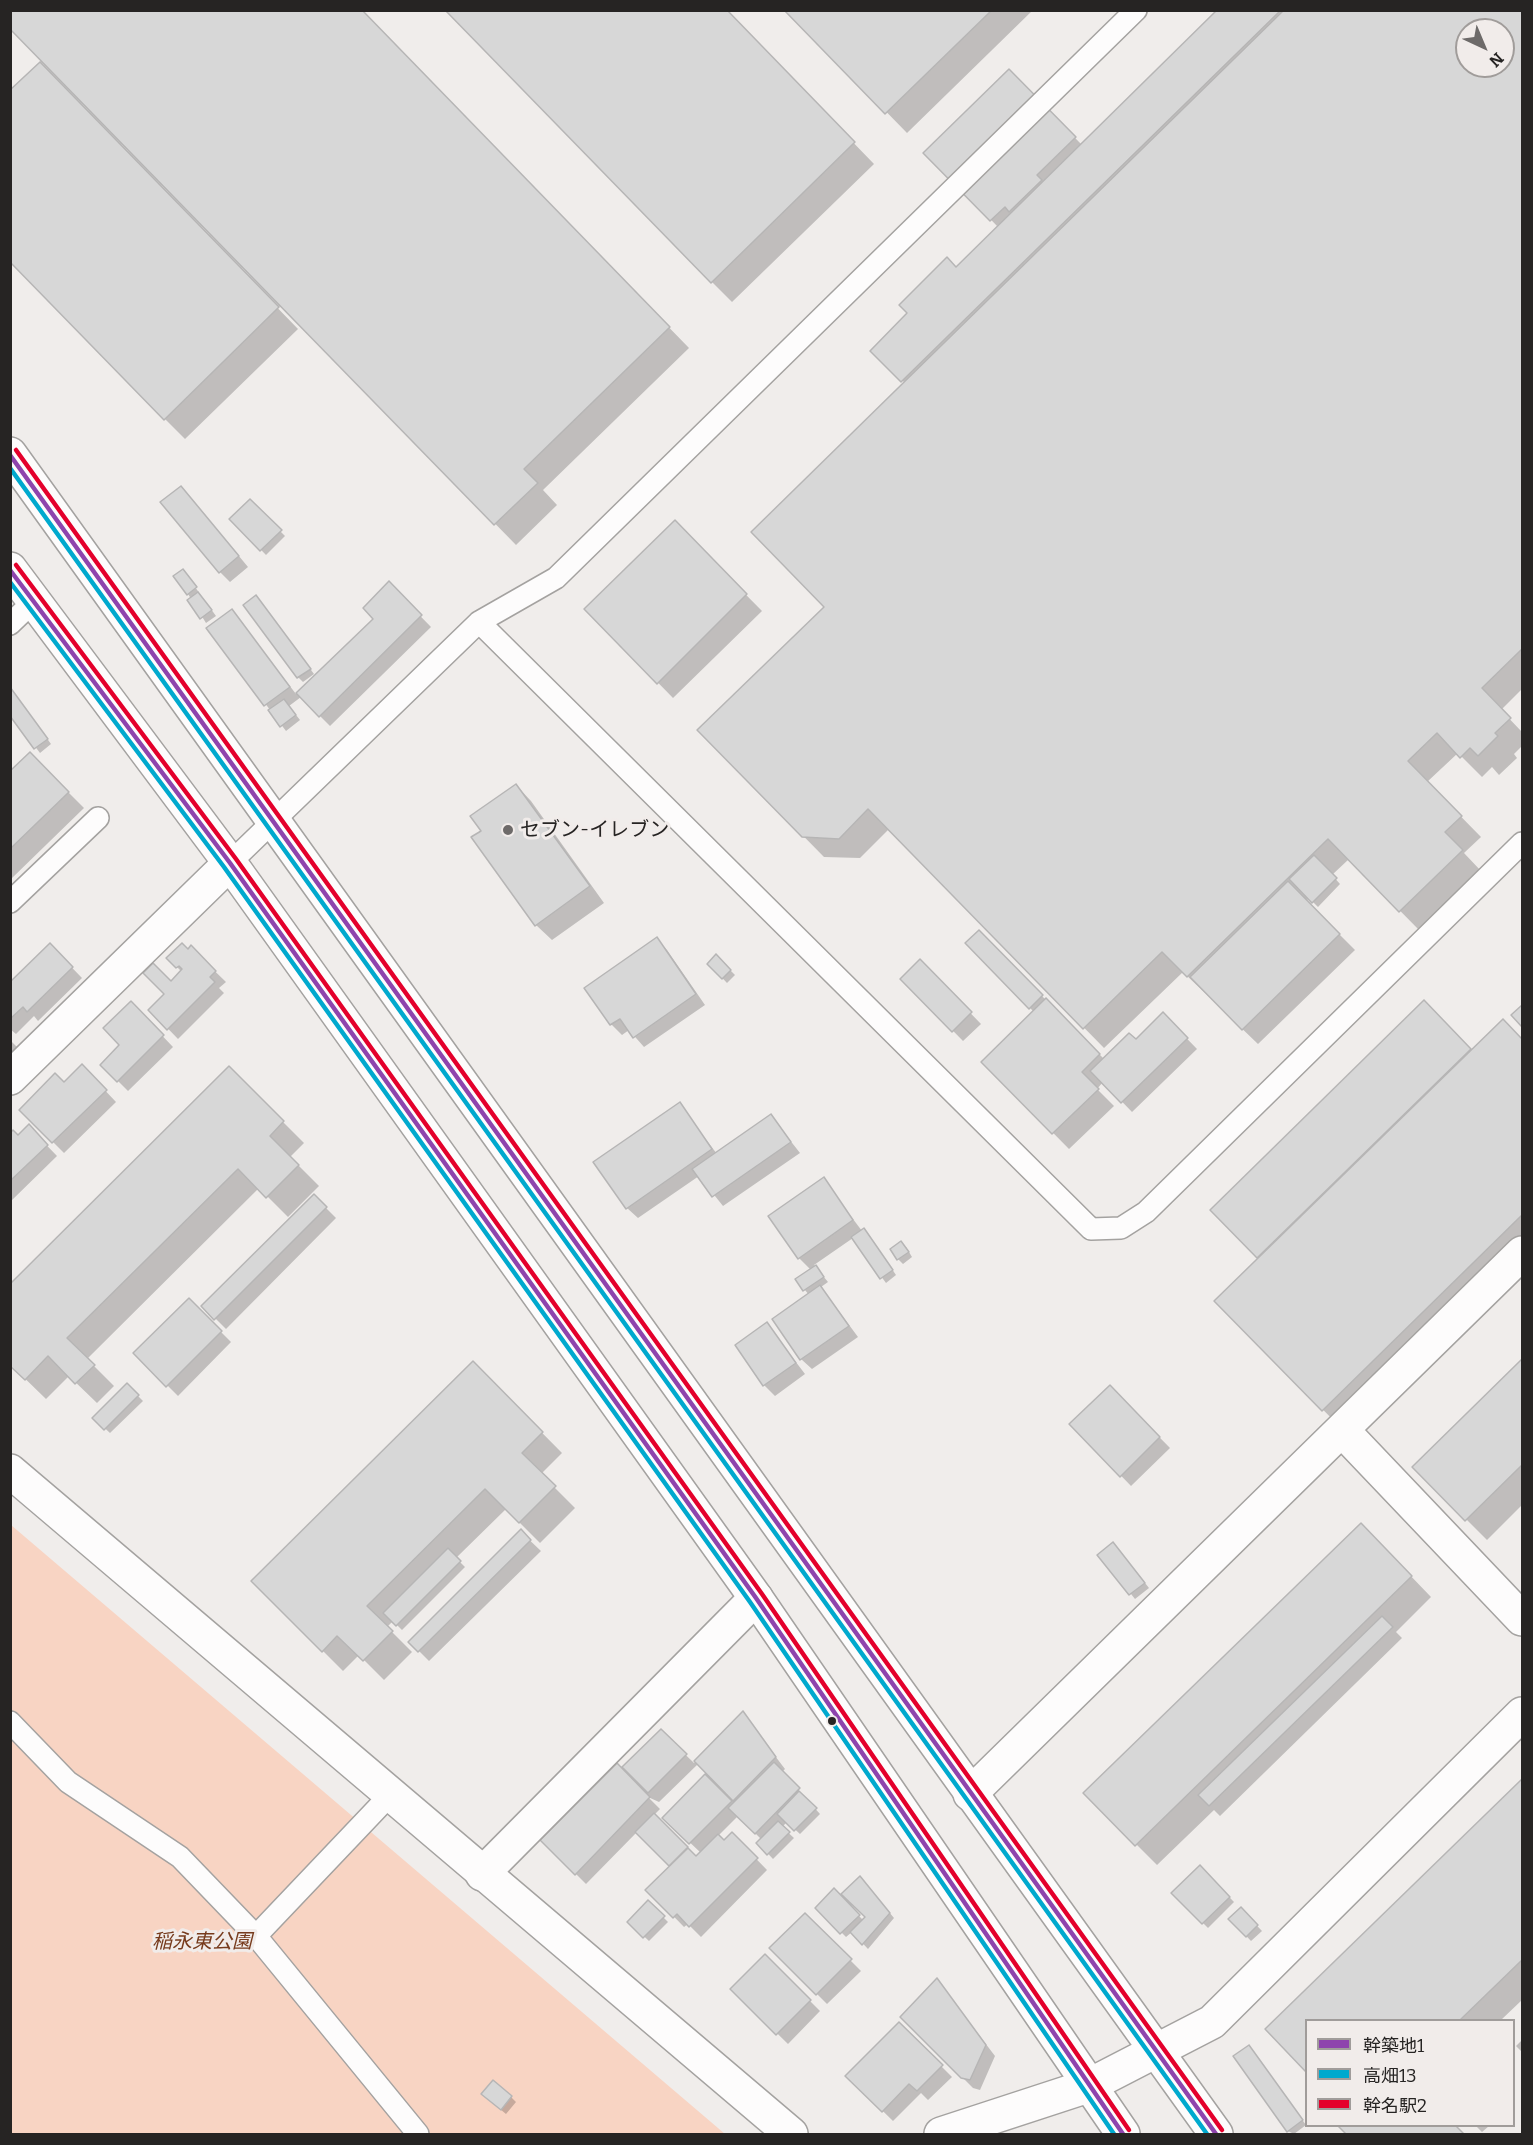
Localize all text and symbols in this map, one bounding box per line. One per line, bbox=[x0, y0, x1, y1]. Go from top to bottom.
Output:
north arrow bbox=[1455, 18, 1515, 78]
text: N bbox=[1485, 49, 1508, 71]
place label: セブン-イレブン bbox=[520, 818, 669, 842]
marker: セブン-イレブン bbox=[501, 823, 515, 837]
unlabelled marker bbox=[826, 1715, 838, 1727]
park label: 稲永東公園 bbox=[152, 1930, 252, 1954]
legend bbox=[1305, 2019, 1515, 2127]
text: 幹築地1 bbox=[1363, 2035, 1424, 2057]
text: 高畑13 bbox=[1363, 2065, 1417, 2087]
text: 幹名駅2 bbox=[1363, 2095, 1427, 2117]

